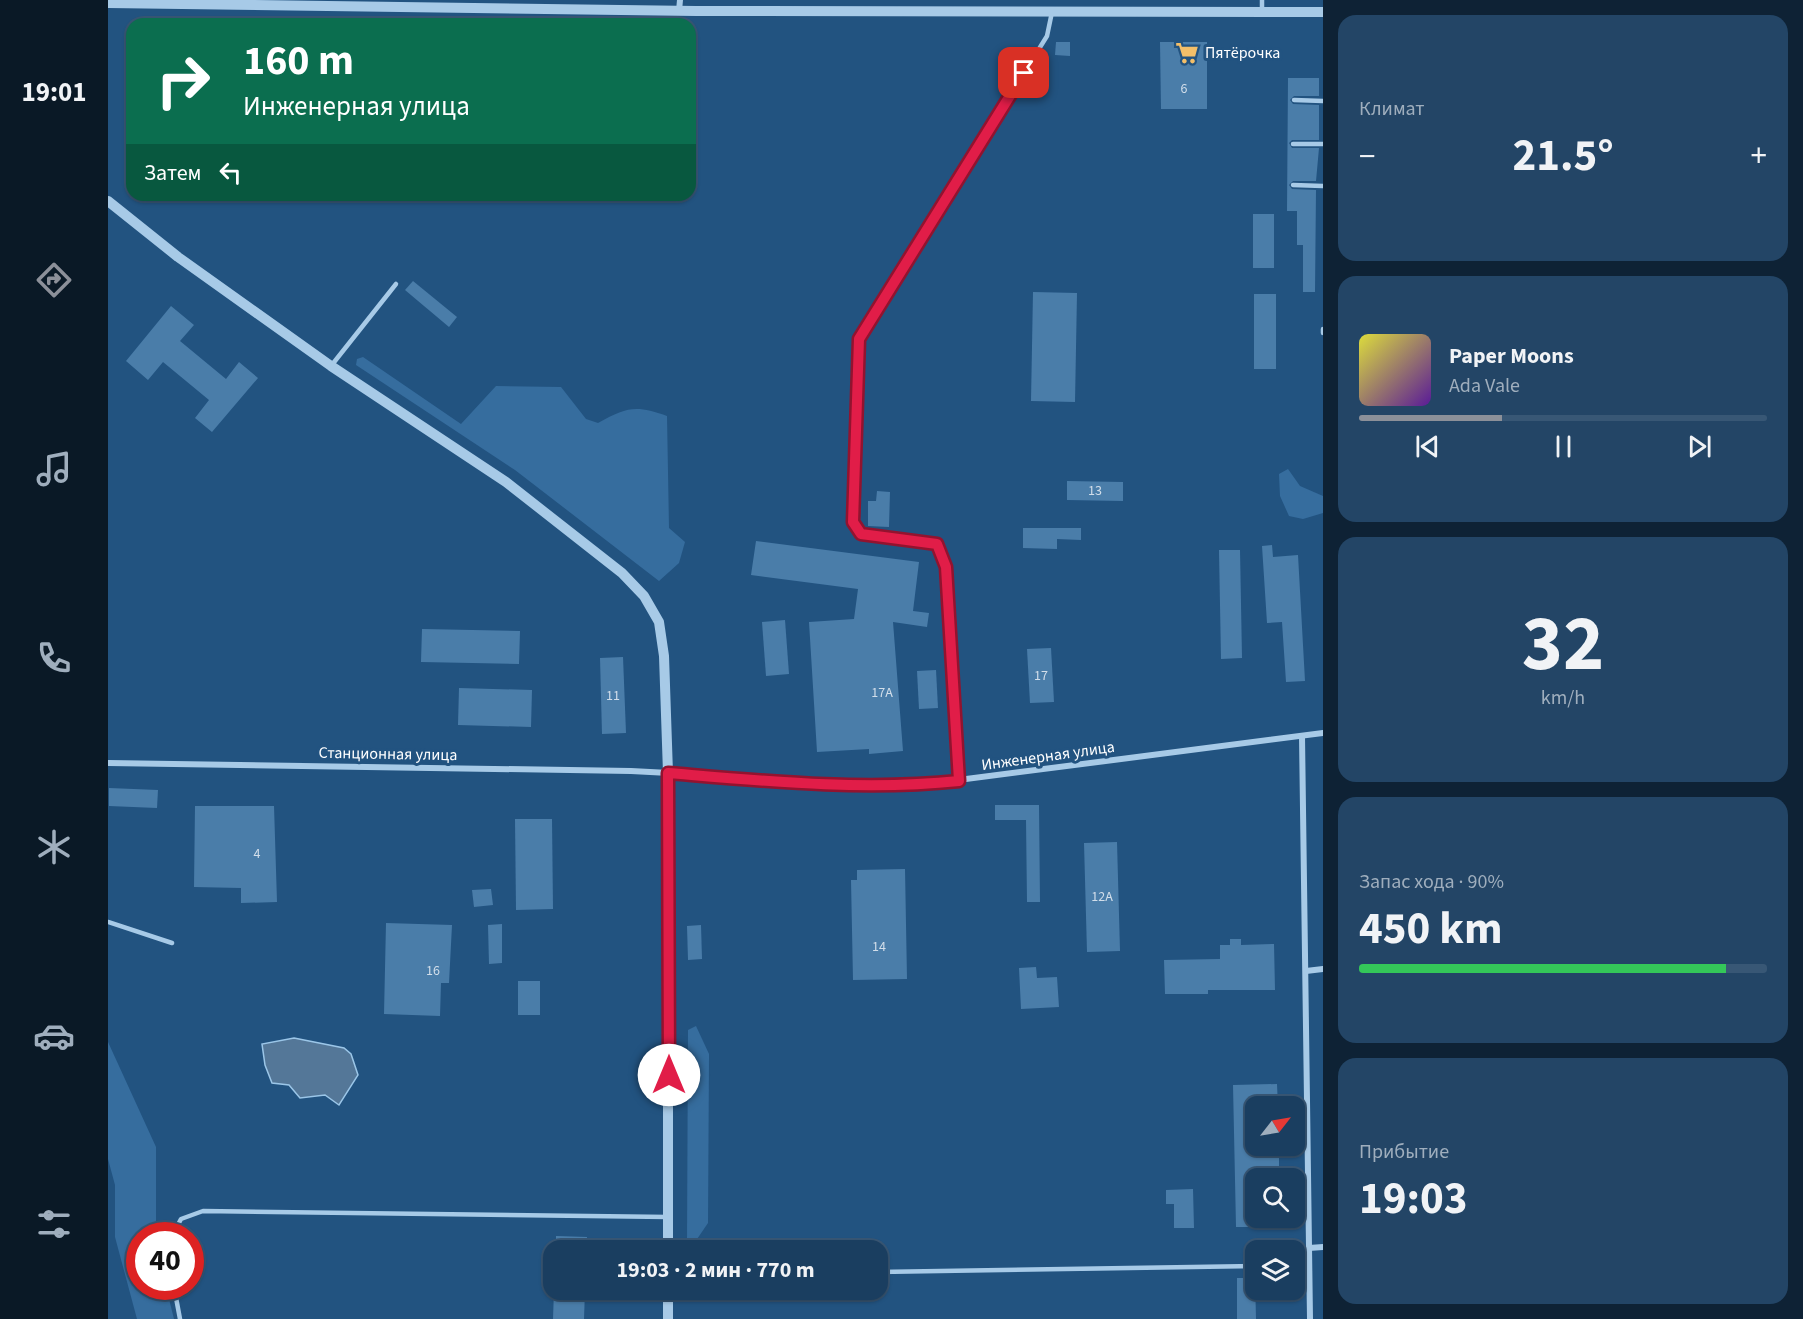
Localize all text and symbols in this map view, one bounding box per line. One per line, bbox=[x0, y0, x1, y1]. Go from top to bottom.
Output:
text: 160 m bbox=[243, 31, 354, 91]
supermarket icon: Пятёрочка bbox=[1174, 40, 1200, 66]
icon: right bbox=[144, 42, 222, 120]
place label: Пятёрочка bbox=[1205, 42, 1280, 64]
pin bbox=[998, 47, 1049, 98]
icon: arrive bbox=[1007, 56, 1040, 89]
text: 19:01 bbox=[21, 73, 87, 112]
house number: 6 bbox=[1181, 79, 1188, 99]
text: Инженерная улица bbox=[243, 87, 470, 126]
text: Климат bbox=[1359, 95, 1425, 123]
text: 21.5° bbox=[1512, 124, 1614, 188]
text: − bbox=[1359, 133, 1375, 180]
text: + bbox=[1751, 133, 1767, 180]
icon: left bbox=[214, 156, 247, 189]
text: Затем bbox=[144, 157, 202, 189]
icon: directions bbox=[33, 259, 75, 301]
text: Paper Moons bbox=[1449, 340, 1574, 372]
text: Ada Vale bbox=[1449, 372, 1520, 400]
icon: previous bbox=[1411, 430, 1444, 463]
icon: pause bbox=[1547, 430, 1580, 463]
icon: next bbox=[1683, 430, 1716, 463]
icon: music bbox=[33, 448, 75, 490]
house number: 13 bbox=[1088, 481, 1102, 501]
text: 32 bbox=[1522, 589, 1604, 700]
icon: phone bbox=[33, 637, 75, 679]
house number: 17 bbox=[1034, 666, 1048, 686]
house number: 17А bbox=[871, 683, 893, 703]
text: km/h bbox=[1541, 684, 1585, 712]
house number: 11 bbox=[606, 686, 620, 706]
street label: Инженерная улица bbox=[980, 736, 1116, 776]
street label: Станционная улица bbox=[318, 742, 458, 766]
icon: climate bbox=[33, 826, 75, 868]
house number: 4 bbox=[254, 844, 261, 864]
text: Запас хода · 90% bbox=[1359, 868, 1504, 896]
house number: 12А bbox=[1091, 887, 1113, 907]
text: 450 km bbox=[1359, 897, 1503, 961]
house number: 14 bbox=[872, 937, 886, 957]
house number: 16 bbox=[426, 961, 440, 981]
icon: car bbox=[33, 1015, 75, 1057]
position arrow bbox=[637, 1043, 701, 1107]
north arrow bbox=[1245, 1096, 1305, 1156]
map controls bbox=[1245, 1096, 1305, 1300]
text: Прибытие bbox=[1359, 1138, 1449, 1166]
text: 19:03 bbox=[1359, 1167, 1468, 1231]
button: search bbox=[1245, 1168, 1305, 1228]
icon: filters bbox=[33, 1203, 75, 1245]
speed limit sign: 40 bbox=[126, 1222, 204, 1300]
button: layers bbox=[1245, 1240, 1305, 1300]
text: 19:03 · 2 мин · 770 m bbox=[616, 1254, 815, 1286]

